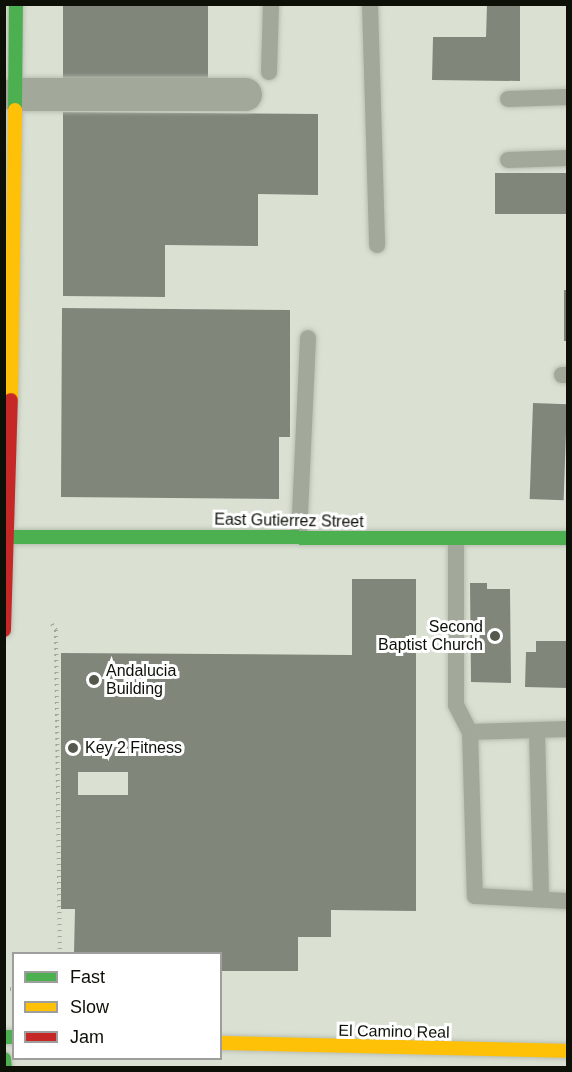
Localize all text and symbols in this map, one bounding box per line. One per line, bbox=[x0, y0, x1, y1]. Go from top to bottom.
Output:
street label: East Gutierrez Street bbox=[214, 510, 364, 532]
place label: Second Baptist Church bbox=[378, 617, 483, 655]
marker: Second Baptist Church bbox=[488, 629, 502, 643]
place label: Andalucia Building bbox=[106, 661, 176, 699]
marker: Andalucia Building bbox=[87, 673, 101, 687]
place label: Key 2 Fitness bbox=[85, 738, 182, 758]
marker: Key 2 Fitness bbox=[66, 741, 80, 755]
legend bbox=[12, 952, 222, 1060]
text: Fast bbox=[70, 967, 105, 987]
text: Slow bbox=[70, 997, 109, 1017]
street label: El Camino Real bbox=[338, 1021, 450, 1043]
text: Jam bbox=[70, 1027, 104, 1047]

